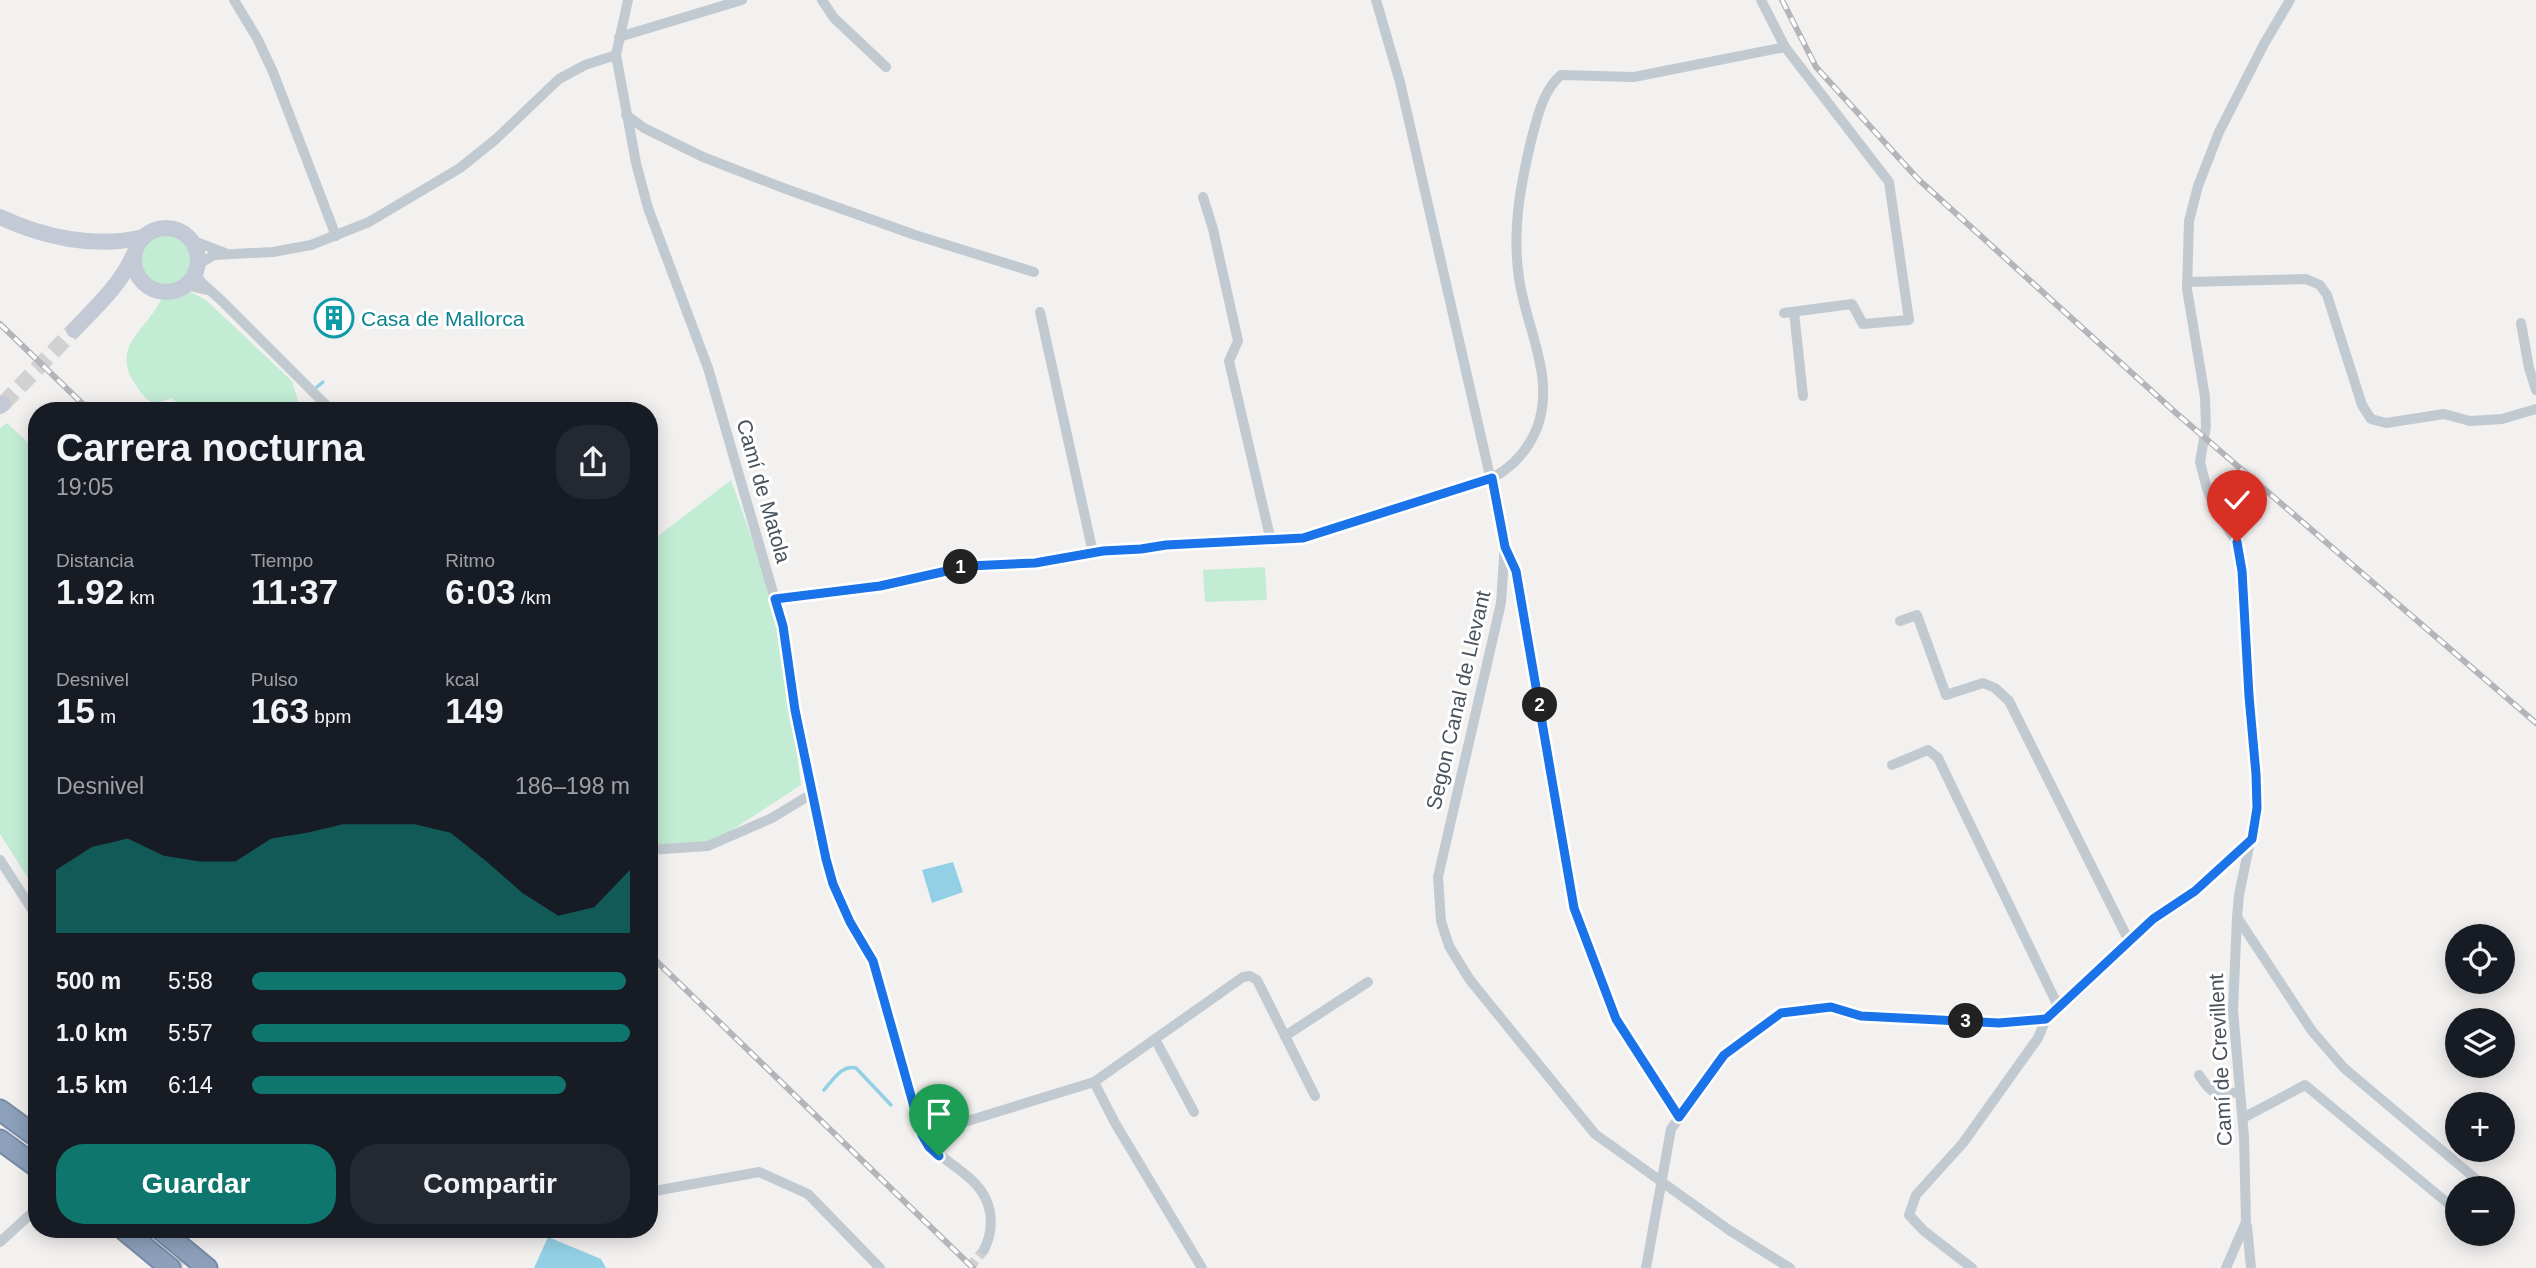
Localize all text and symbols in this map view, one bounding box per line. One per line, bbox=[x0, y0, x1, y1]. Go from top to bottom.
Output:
building icon: Casa de Mallorca bbox=[313, 297, 355, 339]
place label: Casa de Mallorca bbox=[361, 307, 525, 330]
street label: Camí de Matola bbox=[733, 417, 796, 566]
button: share bbox=[556, 425, 630, 499]
text: Carrera nocturna bbox=[56, 427, 364, 469]
pin bbox=[2207, 470, 2267, 542]
text: 19:05 bbox=[56, 474, 114, 500]
icon: check bbox=[2218, 481, 2256, 519]
text: Distancia bbox=[56, 550, 134, 571]
text: Tiempo bbox=[251, 550, 313, 571]
text: Ritmo bbox=[445, 550, 495, 571]
pin: 1 bbox=[944, 550, 978, 584]
text: 1 bbox=[955, 556, 966, 577]
text: 1.92 bbox=[56, 572, 124, 611]
text: 11:37 bbox=[251, 572, 338, 611]
text: 6:03 bbox=[445, 572, 515, 611]
text: km bbox=[124, 587, 155, 608]
text: /km bbox=[515, 587, 551, 608]
street label: Segon Canal de Llevant bbox=[1422, 588, 1494, 812]
text: Desnivel bbox=[56, 669, 129, 690]
text: Pulso bbox=[251, 669, 298, 690]
text: kcal bbox=[445, 669, 479, 690]
pin: 2 bbox=[1522, 688, 1558, 722]
text: 15 bbox=[56, 691, 95, 730]
text: 163 bbox=[251, 691, 309, 730]
text: 149 bbox=[445, 691, 504, 730]
text: 2 bbox=[1534, 694, 1545, 715]
text: m bbox=[95, 706, 116, 727]
text: bpm bbox=[309, 706, 351, 727]
text: Desnivel bbox=[56, 773, 144, 799]
text: 186–198 m bbox=[515, 773, 630, 799]
map controls bbox=[2445, 924, 2515, 1246]
button: locate bbox=[2445, 924, 2515, 994]
text: 500 m bbox=[56, 968, 121, 994]
text: 5:58 bbox=[168, 968, 213, 994]
street label: Camí de Crevillent bbox=[2204, 973, 2236, 1147]
pin: 3 bbox=[1948, 1004, 1983, 1038]
button: layers bbox=[2445, 1008, 2515, 1078]
text: 3 bbox=[1960, 1010, 1971, 1031]
text: 1.0 km bbox=[56, 1020, 128, 1046]
text: 5:57 bbox=[168, 1020, 213, 1046]
text: 1.5 km bbox=[56, 1072, 128, 1098]
text: 6:14 bbox=[168, 1072, 213, 1098]
pin bbox=[909, 1084, 969, 1156]
button: + bbox=[2445, 1092, 2515, 1162]
icon: arrive bbox=[920, 1095, 958, 1133]
button: Guardar bbox=[56, 1144, 336, 1224]
button: Compartir bbox=[350, 1144, 630, 1224]
button: − bbox=[2445, 1176, 2515, 1246]

